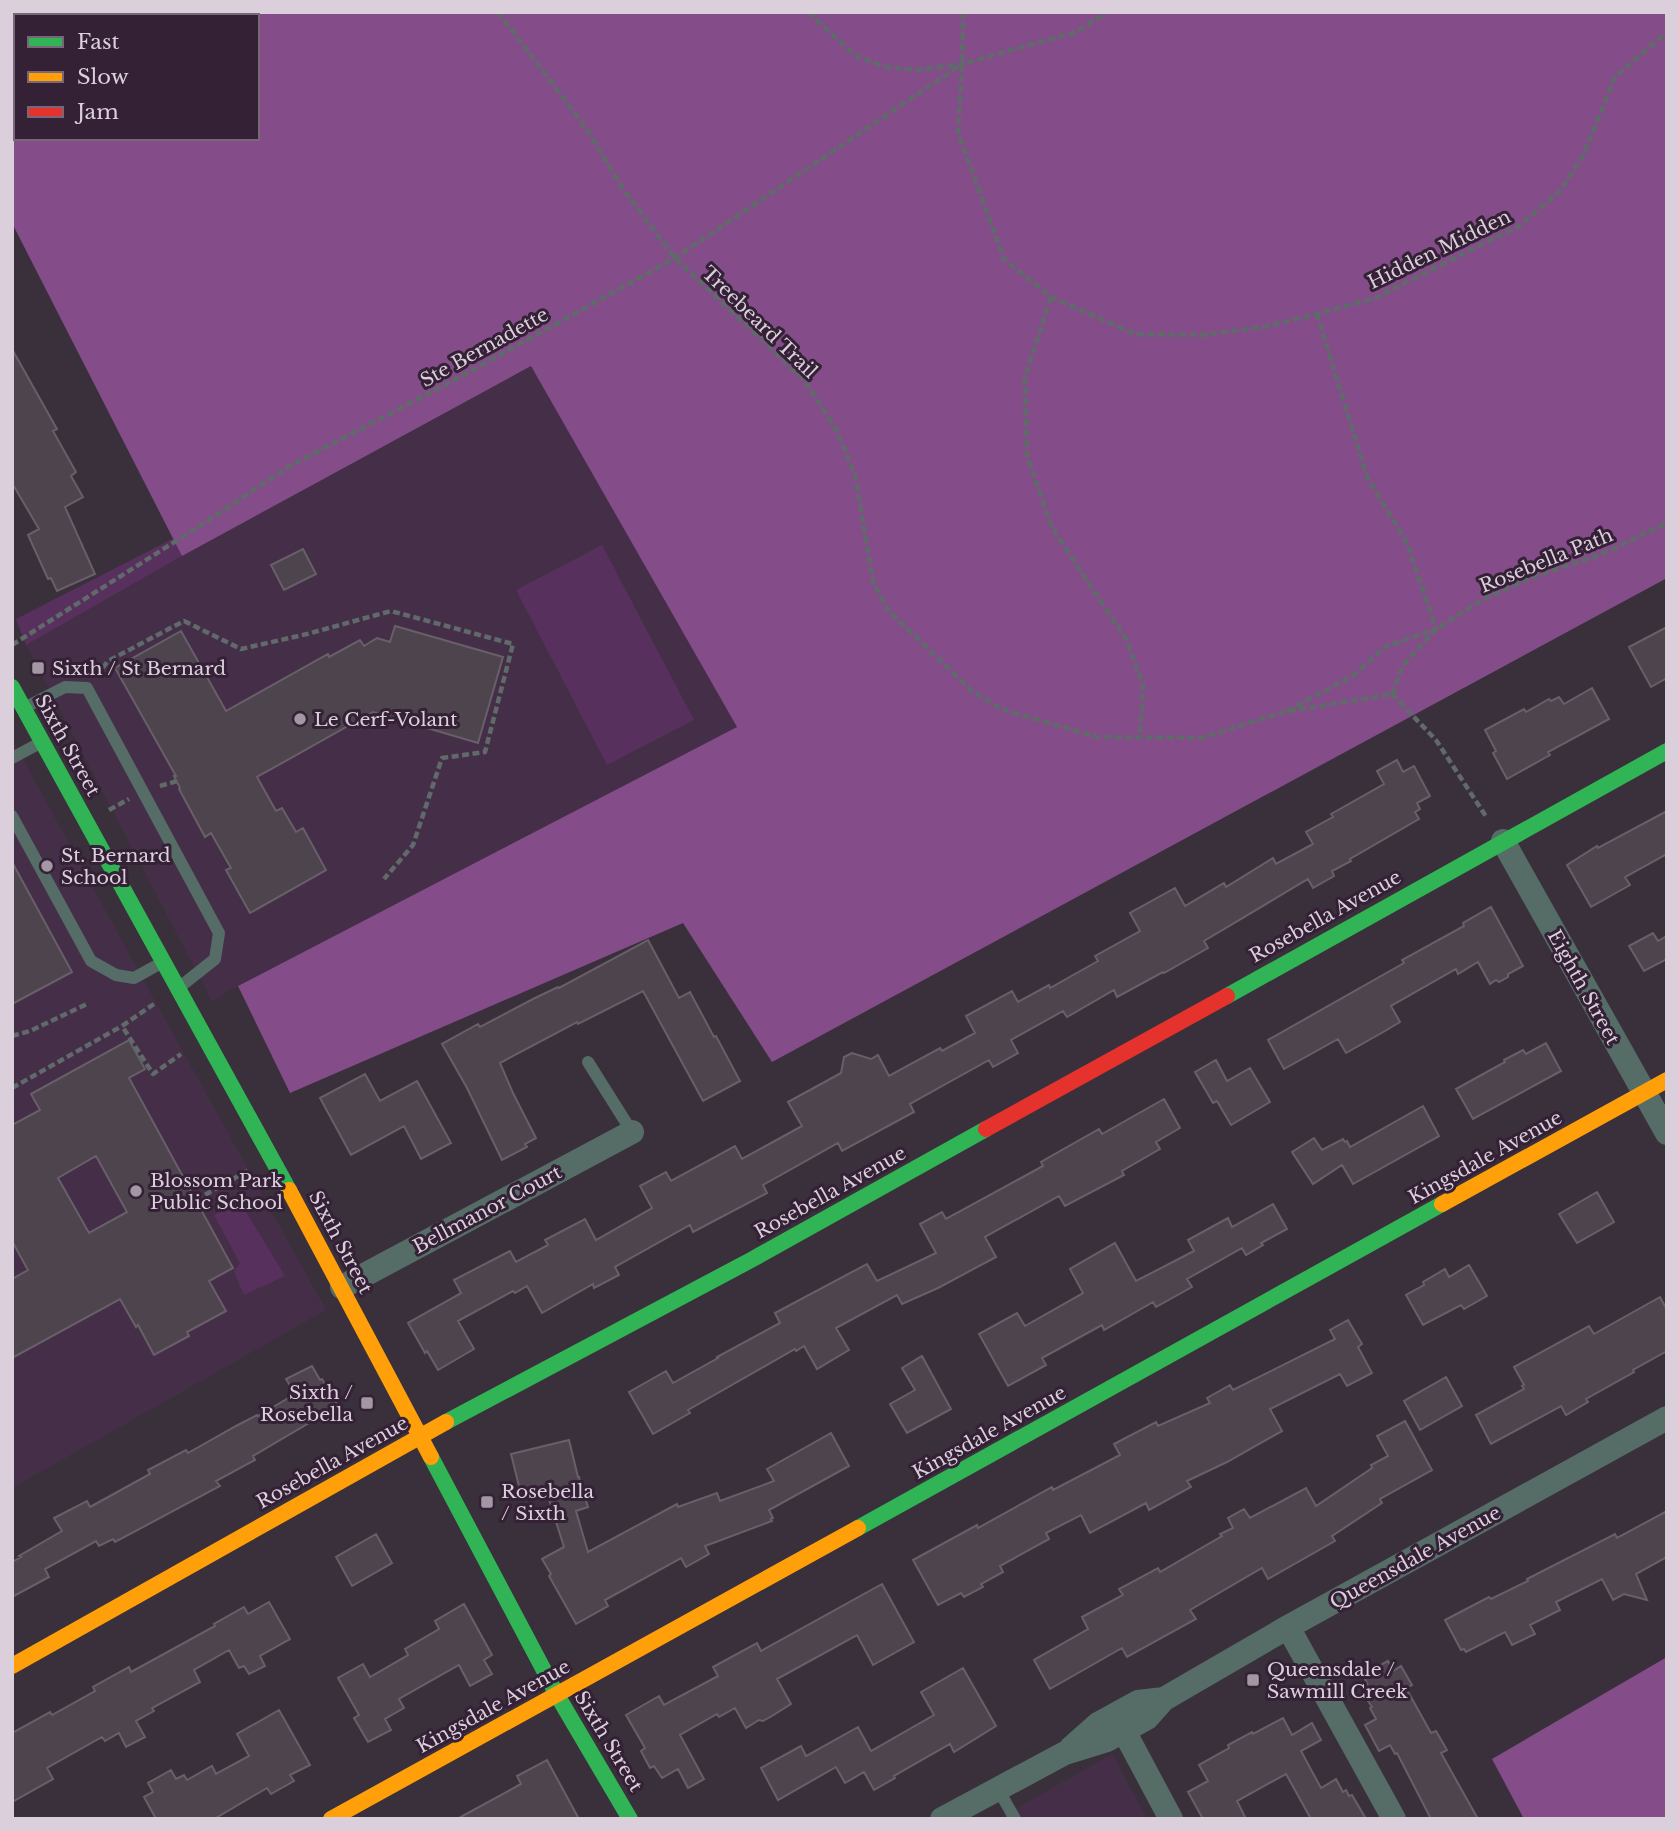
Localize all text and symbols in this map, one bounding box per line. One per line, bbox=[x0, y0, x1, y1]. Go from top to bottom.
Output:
legend bbox=[14, 14, 259, 140]
text: Fast bbox=[77, 29, 119, 55]
text: Slow bbox=[77, 64, 129, 90]
text: Jam bbox=[74, 99, 119, 125]
street label: Hidden Midden bbox=[1364, 205, 1514, 294]
street label: Treebeard Trail bbox=[697, 262, 822, 383]
street label: Ste Bernadette bbox=[416, 303, 552, 392]
street label: Rosebella Path bbox=[1476, 523, 1616, 598]
place label: Sixth / St Bernard bbox=[52, 657, 226, 680]
marker: Sixth / St Bernard bbox=[30, 660, 46, 676]
street label: Sixth Street bbox=[30, 690, 105, 801]
place label: Le Cerf-Volant bbox=[314, 708, 458, 731]
marker: Le Cerf-Volant bbox=[292, 711, 308, 727]
place label: St. Bernard School bbox=[61, 844, 171, 889]
marker: St. Bernard School bbox=[39, 858, 55, 874]
street label: Rosebella Avenue bbox=[1245, 865, 1405, 968]
street label: Eighth Street bbox=[1543, 926, 1625, 1049]
street label: Kingsdale Avenue bbox=[1405, 1106, 1566, 1209]
street label: Rosebella Avenue bbox=[750, 1141, 910, 1244]
street label: Bellmanor Court bbox=[409, 1160, 566, 1258]
place label: Blossom Park Public School bbox=[150, 1169, 283, 1214]
marker: Blossom Park Public School bbox=[128, 1183, 144, 1199]
street label: Sixth Street bbox=[304, 1187, 378, 1298]
place label: Sixth / Rosebella bbox=[260, 1381, 353, 1426]
street label: Kingsdale Avenue bbox=[909, 1381, 1070, 1484]
marker: Sixth / Rosebella bbox=[359, 1395, 375, 1411]
street label: Rosebella Avenue bbox=[252, 1411, 412, 1514]
place label: Rosebella / Sixth bbox=[501, 1480, 594, 1525]
marker: Rosebella / Sixth bbox=[479, 1494, 495, 1510]
street label: Queensdale Avenue bbox=[1326, 1501, 1505, 1614]
street label: Kingsdale Avenue bbox=[413, 1655, 574, 1758]
place label: Queensdale / Sawmill Creek bbox=[1267, 1658, 1408, 1703]
marker: Queensdale / Sawmill Creek bbox=[1245, 1672, 1261, 1688]
street label: Sixth Street bbox=[570, 1687, 648, 1796]

